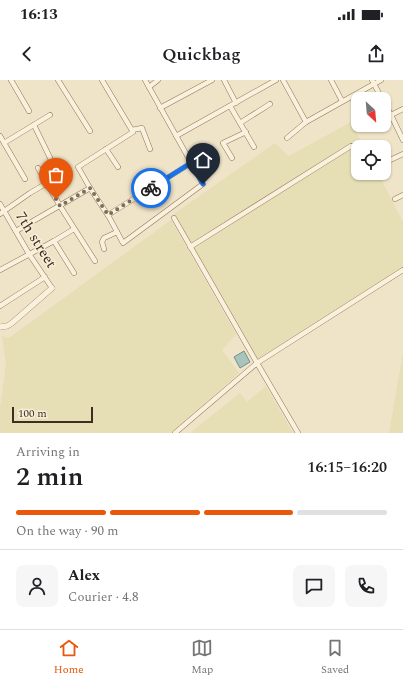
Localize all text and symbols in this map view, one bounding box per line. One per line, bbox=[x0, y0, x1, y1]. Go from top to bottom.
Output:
text: 16:13 bbox=[20, 3, 58, 26]
text: Quickbag bbox=[162, 41, 241, 68]
icon: back bbox=[16, 43, 38, 65]
icon: share bbox=[365, 43, 387, 65]
north arrow bbox=[351, 92, 391, 132]
map controls bbox=[351, 92, 391, 180]
button: locate bbox=[351, 140, 391, 180]
pin bbox=[186, 143, 220, 184]
icon: home bbox=[192, 149, 214, 171]
pin bbox=[39, 158, 73, 199]
icon: bag bbox=[45, 164, 67, 186]
courier bbox=[131, 168, 171, 208]
icon: bike bbox=[140, 177, 162, 199]
street label: 7th street bbox=[10, 207, 62, 273]
scale bar bbox=[12, 405, 93, 424]
text: 100 m bbox=[18, 405, 47, 422]
text: Arriving in bbox=[16, 442, 80, 462]
text: 16:15–16:20 bbox=[307, 456, 387, 479]
text: 2 min bbox=[16, 457, 83, 497]
text: On the way · 90 m bbox=[16, 521, 119, 541]
text: Alex bbox=[68, 564, 100, 587]
button: person bbox=[16, 565, 58, 607]
button: chat bbox=[293, 565, 335, 607]
button: phone bbox=[345, 565, 387, 607]
text: Courier · 4.8 bbox=[68, 587, 138, 607]
tab: Home bbox=[54, 637, 83, 678]
tab: Map bbox=[191, 637, 213, 678]
tab: Saved bbox=[321, 637, 349, 678]

